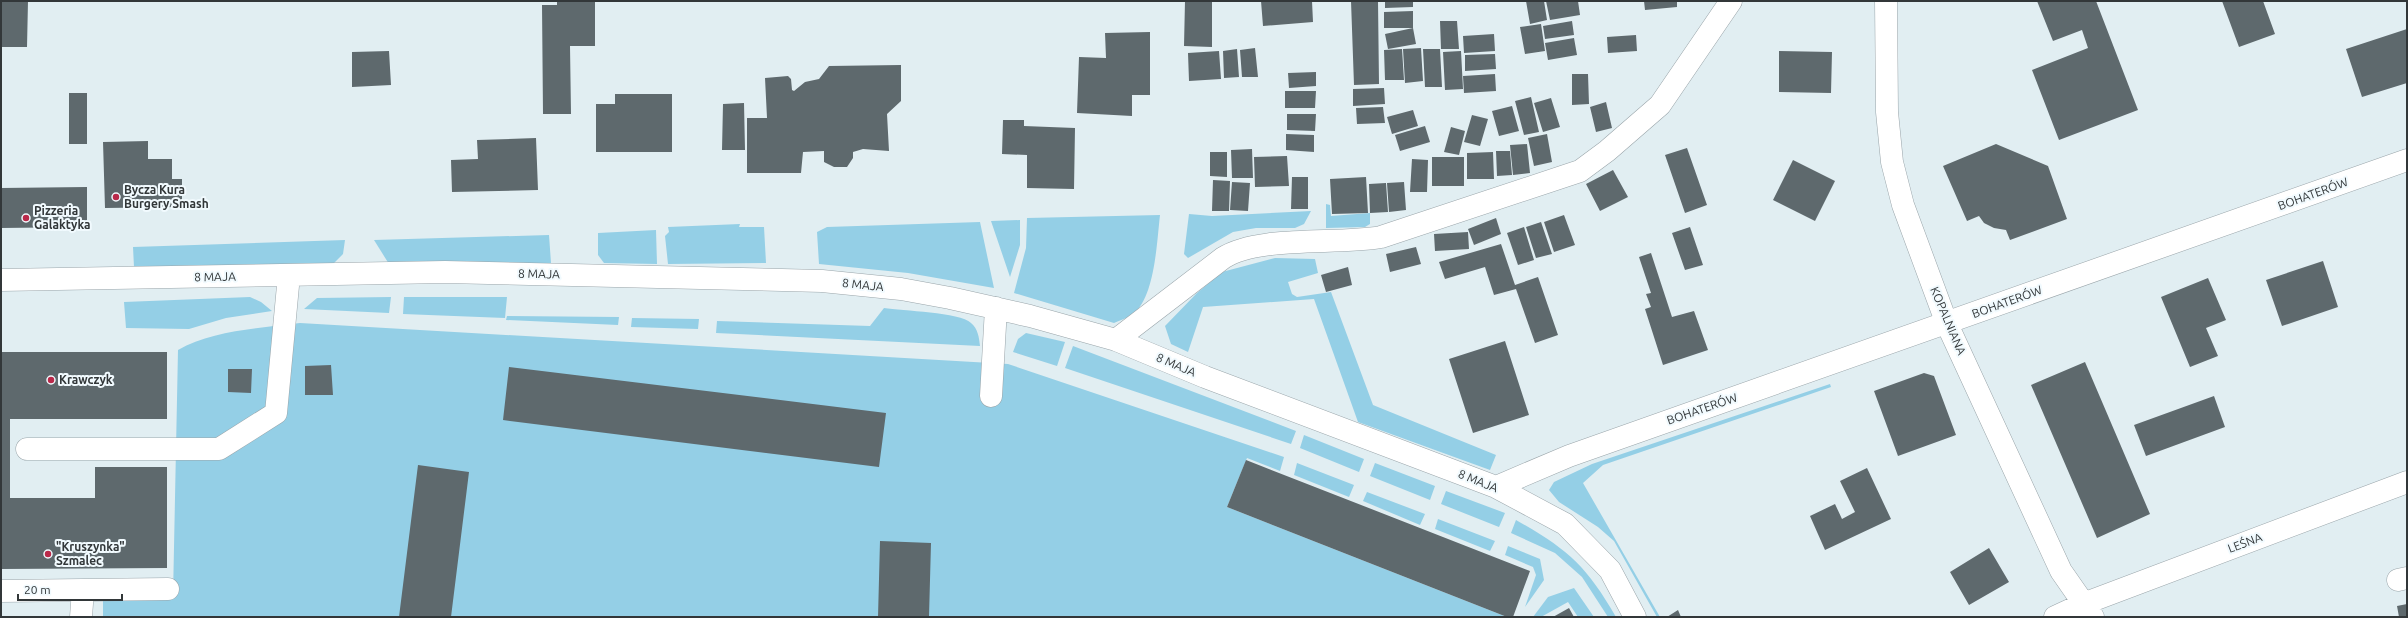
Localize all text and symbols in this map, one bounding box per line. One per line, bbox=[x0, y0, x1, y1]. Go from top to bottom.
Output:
street label: BOHATERÓW bbox=[2276, 175, 2350, 212]
place label: Bycza Kura Burgery Smash bbox=[124, 183, 209, 210]
marker: Bycza Kura Burgery Smash bbox=[111, 192, 121, 202]
place label: Pizzeria Galaktyka bbox=[34, 204, 91, 231]
marker: Pizzeria Galaktyka bbox=[21, 213, 31, 223]
street label: 8 MAJA bbox=[518, 267, 560, 280]
street label: 8 MAJA bbox=[194, 270, 236, 283]
street label: 8 MAJA bbox=[842, 276, 885, 293]
street label: BOHATERÓW bbox=[1970, 283, 2044, 320]
street label: KOPALNIANA bbox=[1928, 285, 1969, 357]
street label: 8 MAJA bbox=[1154, 350, 1198, 379]
place label: Krawczyk bbox=[59, 373, 113, 386]
marker: Krawczyk bbox=[46, 375, 56, 385]
street label: BOHATERÓW bbox=[1665, 390, 1739, 427]
street label: 8 MAJA bbox=[1456, 467, 1500, 494]
street label: LEŚNA bbox=[2226, 530, 2264, 555]
place label: "Kruszynka" Szmalec bbox=[56, 540, 125, 567]
marker: "Kruszynka" Szmalec bbox=[43, 549, 53, 559]
scale bar bbox=[18, 576, 122, 602]
text: 20 m bbox=[24, 583, 51, 596]

